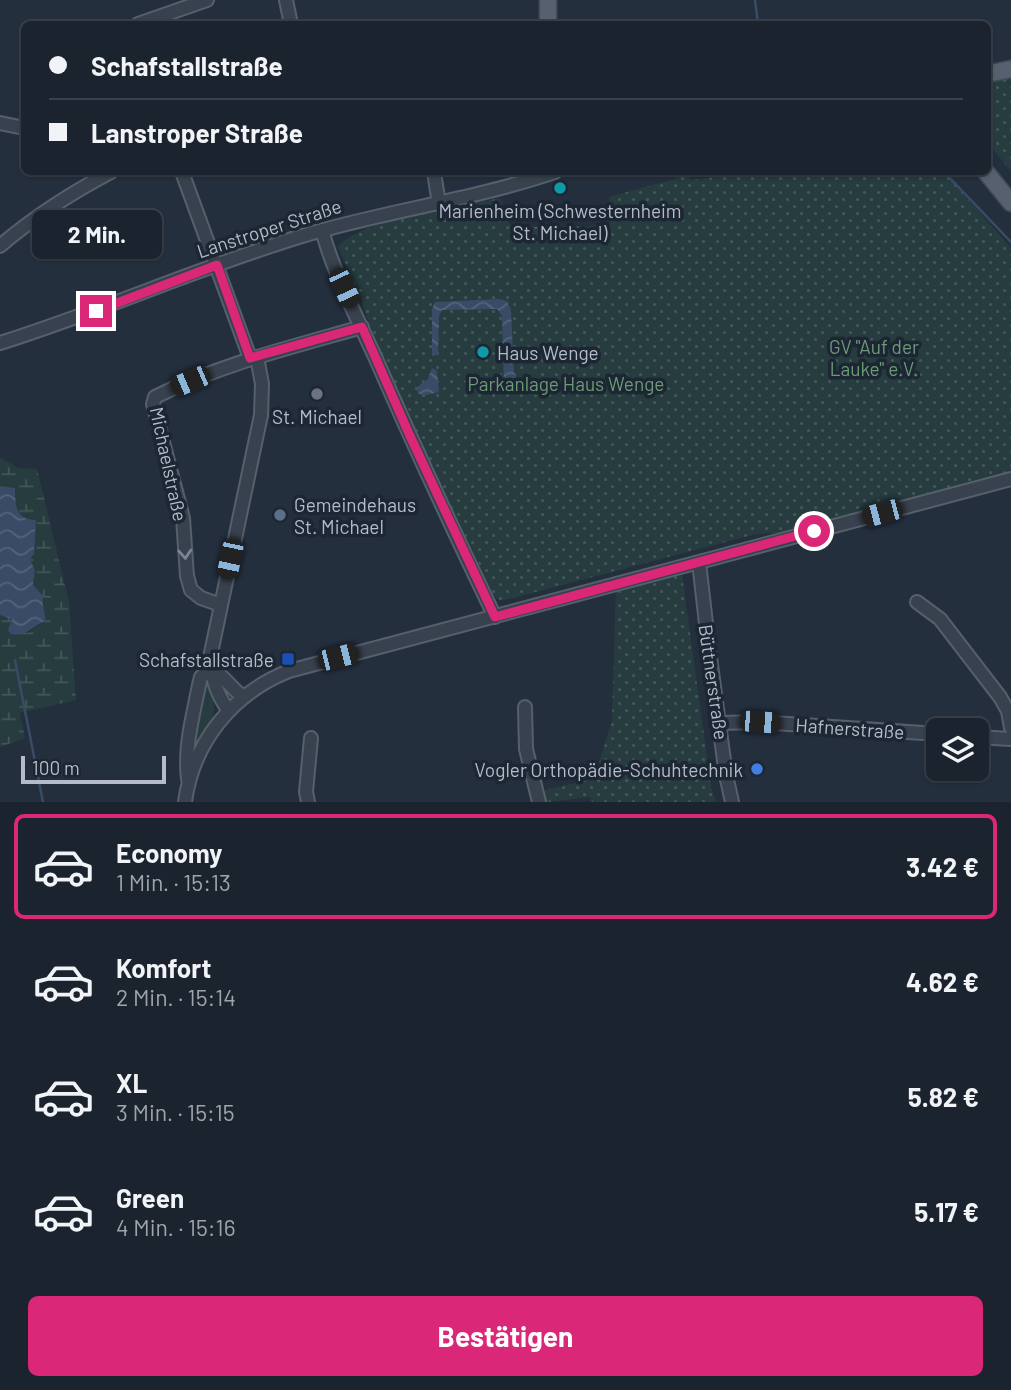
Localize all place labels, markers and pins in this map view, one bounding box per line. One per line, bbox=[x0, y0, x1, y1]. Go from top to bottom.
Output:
marker: Marienheim (Schwesternheim St. Michael) bbox=[552, 180, 568, 196]
place label: Marienheim (Schwesternheim St. Michael) bbox=[438, 199, 682, 244]
place label: Haus Wenge bbox=[497, 341, 599, 364]
marker: Haus Wenge bbox=[475, 344, 491, 360]
marker: St. Michael bbox=[309, 386, 325, 402]
place label: St. Michael bbox=[272, 405, 362, 428]
place label: Gemeindehaus St. Michael bbox=[294, 493, 416, 538]
marker: Gemeindehaus St. Michael bbox=[272, 507, 288, 523]
place label: Schafstallstraße bbox=[139, 648, 274, 671]
marker: Schafstallstraße bbox=[280, 651, 296, 667]
place label: Vogler Orthopädie-Schuhtechnik bbox=[475, 758, 743, 781]
marker: Vogler Orthopädie-Schuhtechnik bbox=[749, 761, 765, 777]

